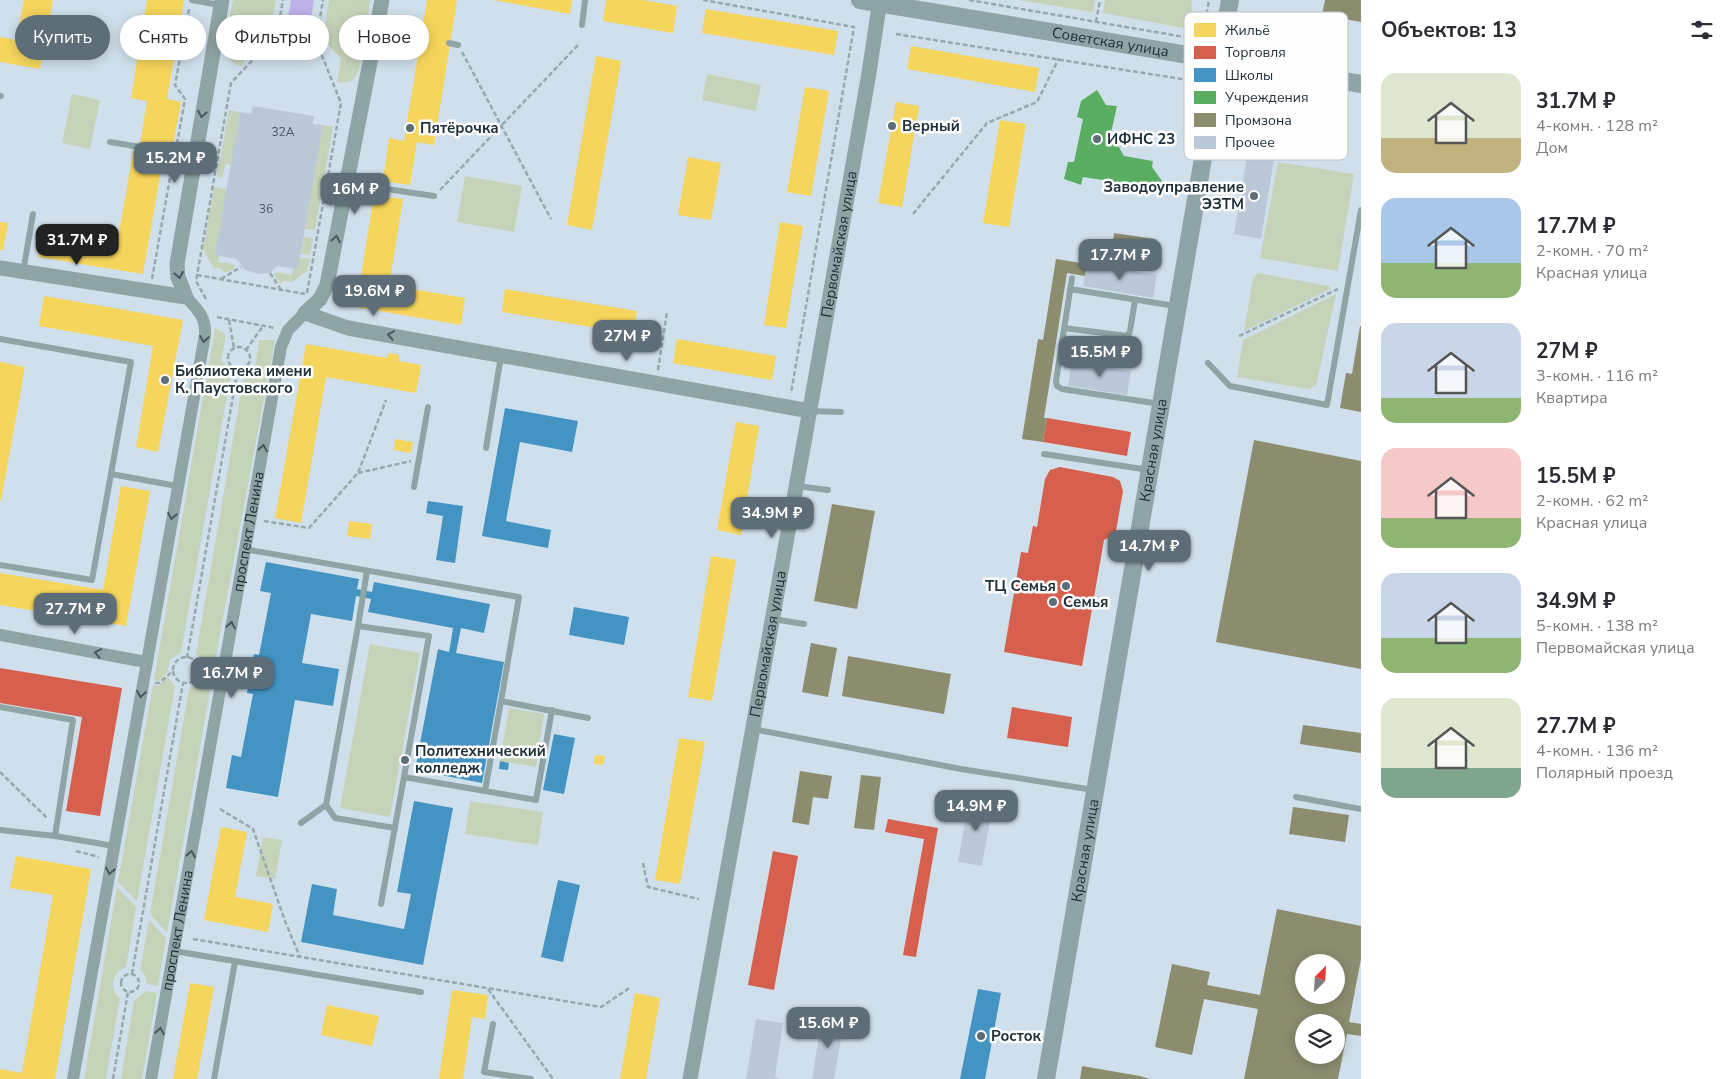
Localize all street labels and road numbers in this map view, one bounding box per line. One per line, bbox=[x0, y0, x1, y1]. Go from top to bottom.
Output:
street label: Советская улица bbox=[1050, 22, 1171, 62]
street label: Первомайская улица bbox=[816, 169, 862, 319]
street label: Красная улица bbox=[1135, 397, 1172, 503]
street label: проспект Ленина bbox=[228, 470, 269, 594]
street label: Первомайская улица bbox=[745, 569, 791, 719]
street label: Красная улица bbox=[1066, 797, 1104, 903]
street label: проспект Ленина bbox=[157, 868, 198, 992]

